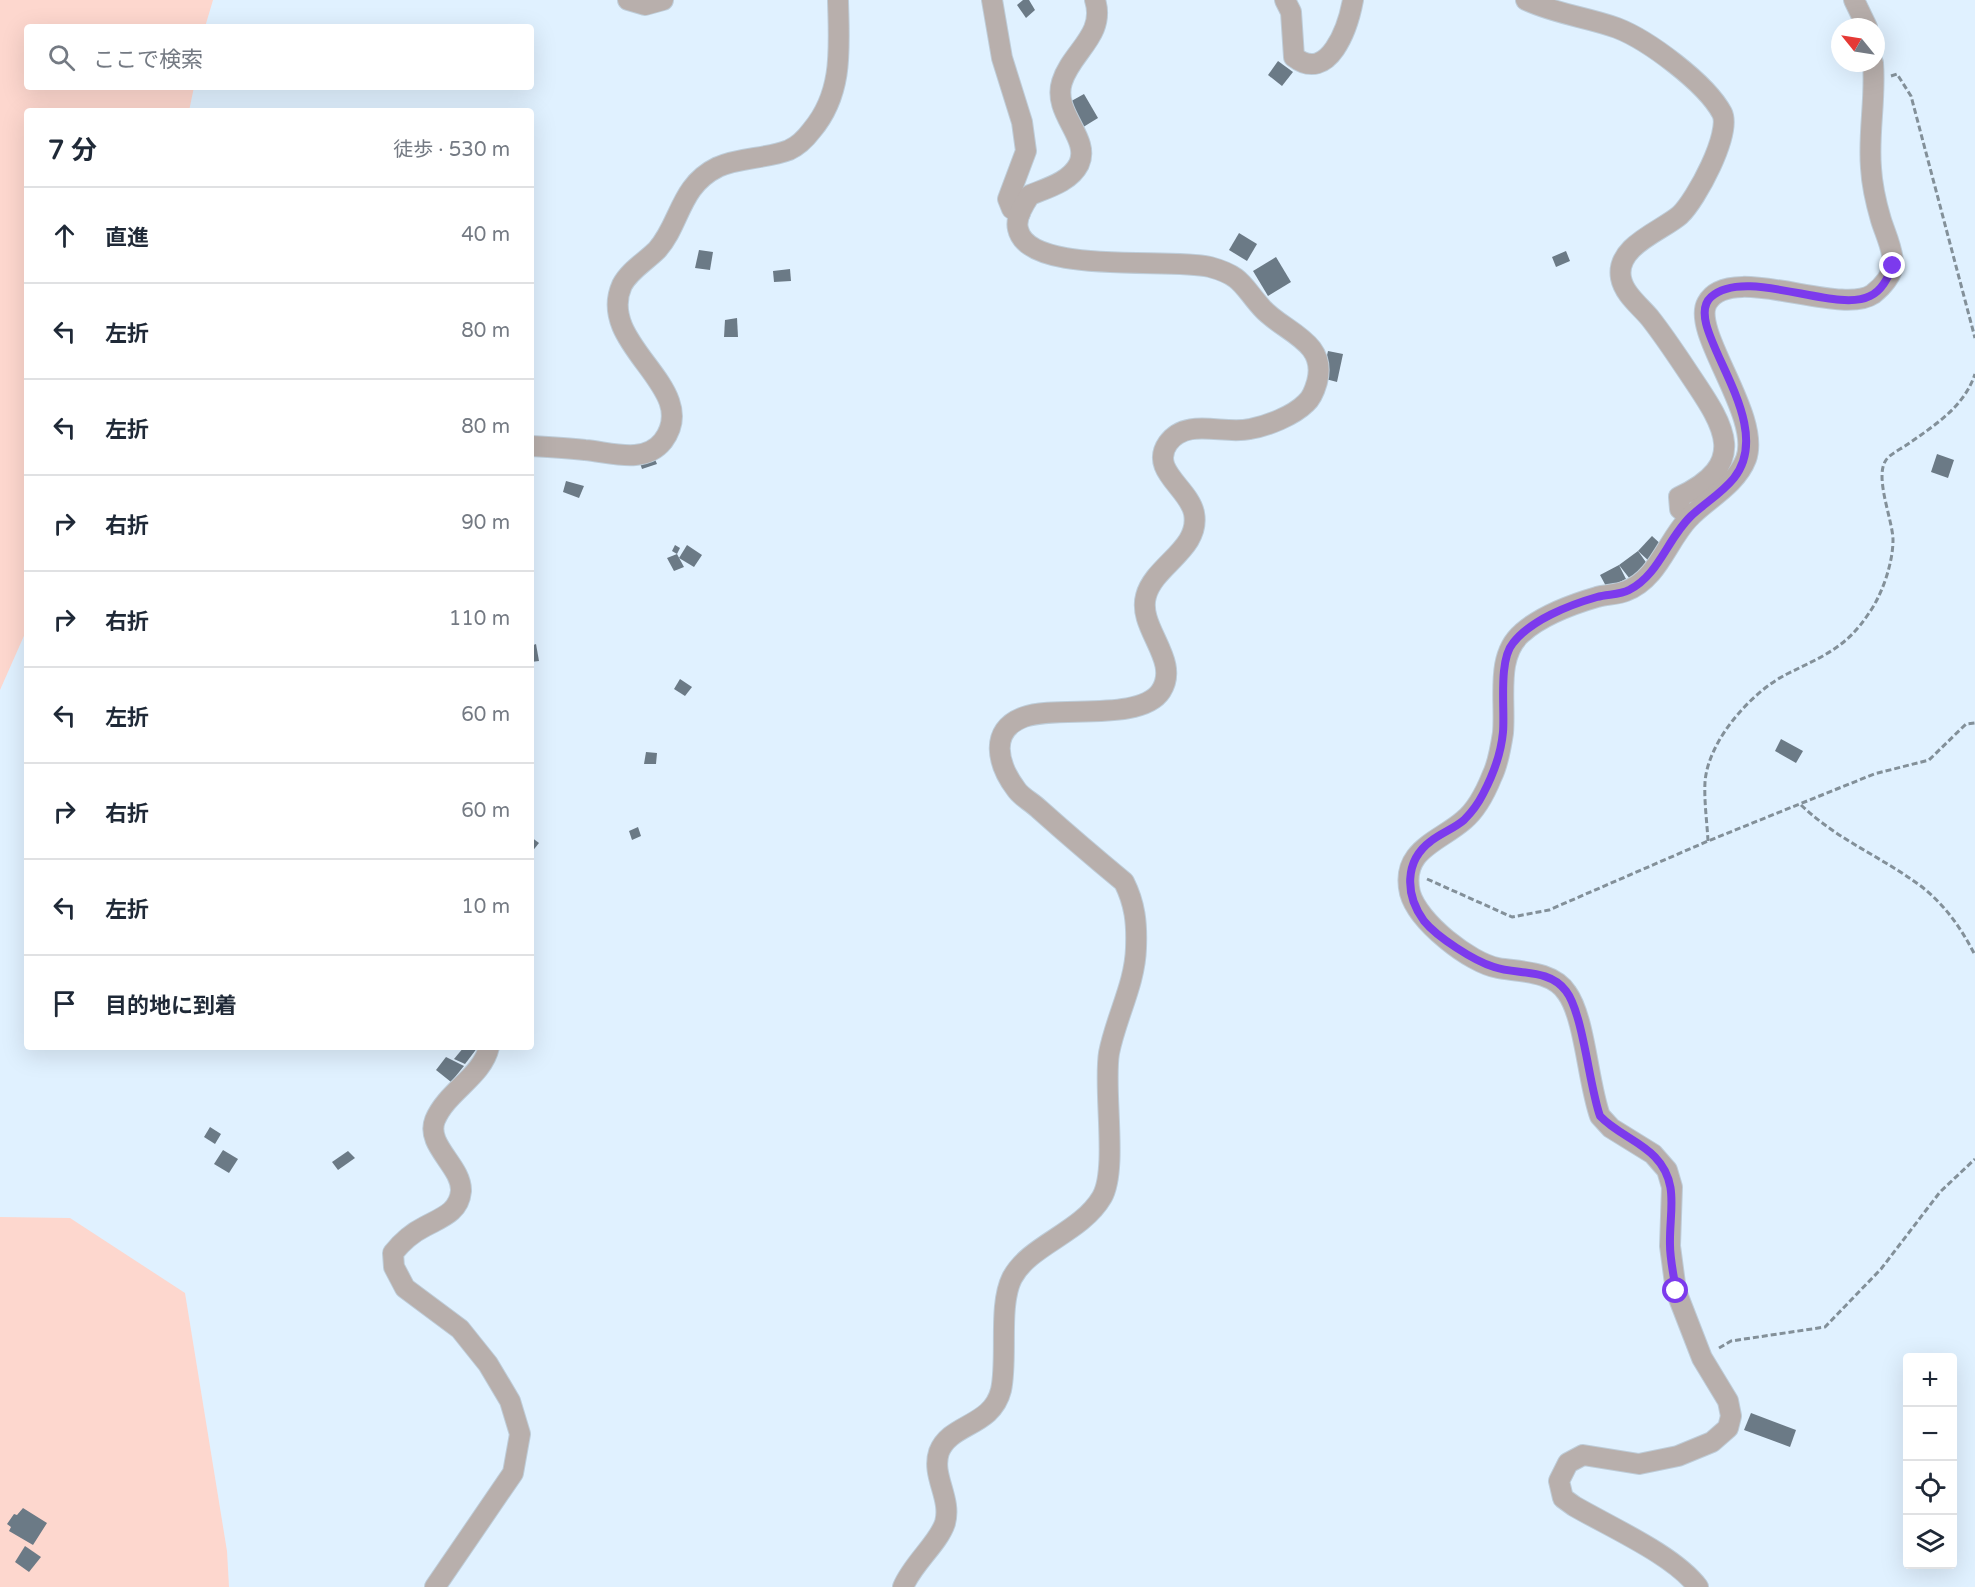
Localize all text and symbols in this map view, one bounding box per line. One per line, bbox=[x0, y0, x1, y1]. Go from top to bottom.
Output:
north arrow bbox=[1831, 18, 1885, 72]
search box bbox=[24, 24, 534, 90]
icon: search bbox=[45, 41, 78, 74]
text: ここで検索 bbox=[93, 47, 203, 73]
text: 7 分 bbox=[48, 135, 97, 166]
text: 徒歩 · 530 m bbox=[393, 138, 510, 162]
icon: ahead bbox=[48, 219, 81, 252]
text: 40 m bbox=[461, 223, 510, 247]
text: 直進 bbox=[105, 225, 149, 251]
route end bbox=[1879, 252, 1905, 278]
icon: left bbox=[48, 315, 81, 348]
text: 80 m bbox=[461, 319, 510, 343]
text: 左折 bbox=[105, 321, 149, 347]
icon: left bbox=[48, 411, 81, 444]
text: 80 m bbox=[461, 415, 510, 439]
text: 左折 bbox=[105, 417, 149, 443]
icon: right bbox=[48, 507, 81, 540]
text: 90 m bbox=[461, 511, 510, 535]
text: 右折 bbox=[105, 513, 149, 539]
icon: right bbox=[48, 603, 81, 636]
text: 110 m bbox=[449, 607, 510, 631]
text: 右折 bbox=[105, 609, 149, 635]
icon: left bbox=[48, 699, 81, 732]
text: 60 m bbox=[461, 703, 510, 727]
text: 左折 bbox=[105, 705, 149, 731]
icon: right bbox=[48, 795, 81, 828]
text: 60 m bbox=[461, 799, 510, 823]
text: 右折 bbox=[105, 801, 149, 827]
icon: left bbox=[48, 891, 81, 924]
text: 10 m bbox=[461, 895, 510, 919]
text: 左折 bbox=[105, 897, 149, 923]
icon: arrive bbox=[48, 987, 81, 1020]
text: 目的地に到着 bbox=[105, 993, 237, 1019]
route start bbox=[1662, 1277, 1688, 1303]
map controls bbox=[1903, 1353, 1957, 1569]
button: + bbox=[1903, 1353, 1957, 1407]
button: − bbox=[1903, 1407, 1957, 1461]
button: locate bbox=[1903, 1461, 1957, 1515]
button: layers bbox=[1903, 1515, 1957, 1569]

